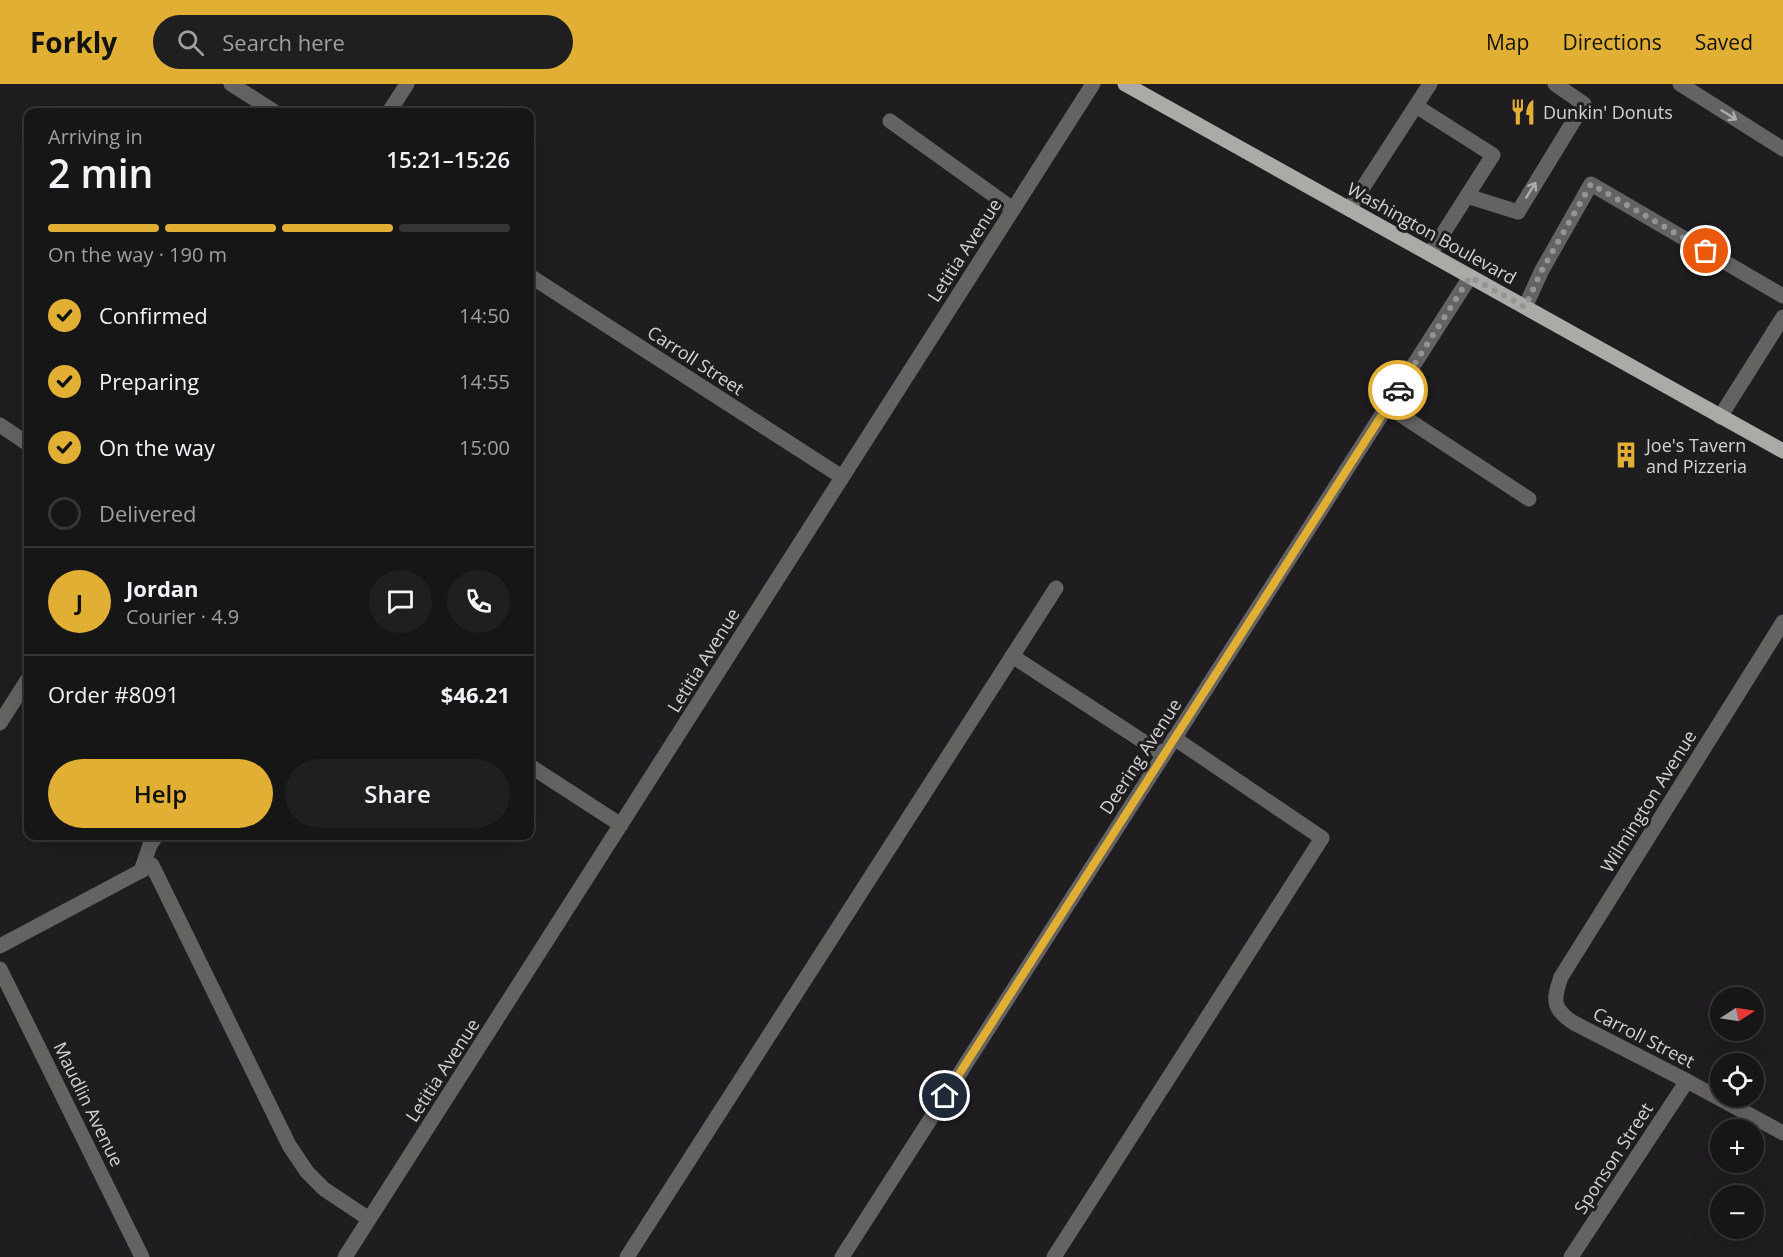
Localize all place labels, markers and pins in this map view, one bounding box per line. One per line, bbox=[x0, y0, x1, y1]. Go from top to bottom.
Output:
restaurant icon: Dunkin' Donuts bbox=[1508, 97, 1538, 127]
place label: Dunkin' Donuts bbox=[1543, 100, 1673, 124]
pin bbox=[1680, 225, 1731, 276]
place label: Joe's Tavern and Pizzeria bbox=[1644, 433, 1747, 478]
building icon: Joe's Tavern and Pizzeria bbox=[1611, 440, 1641, 470]
pin bbox=[919, 1070, 970, 1121]

